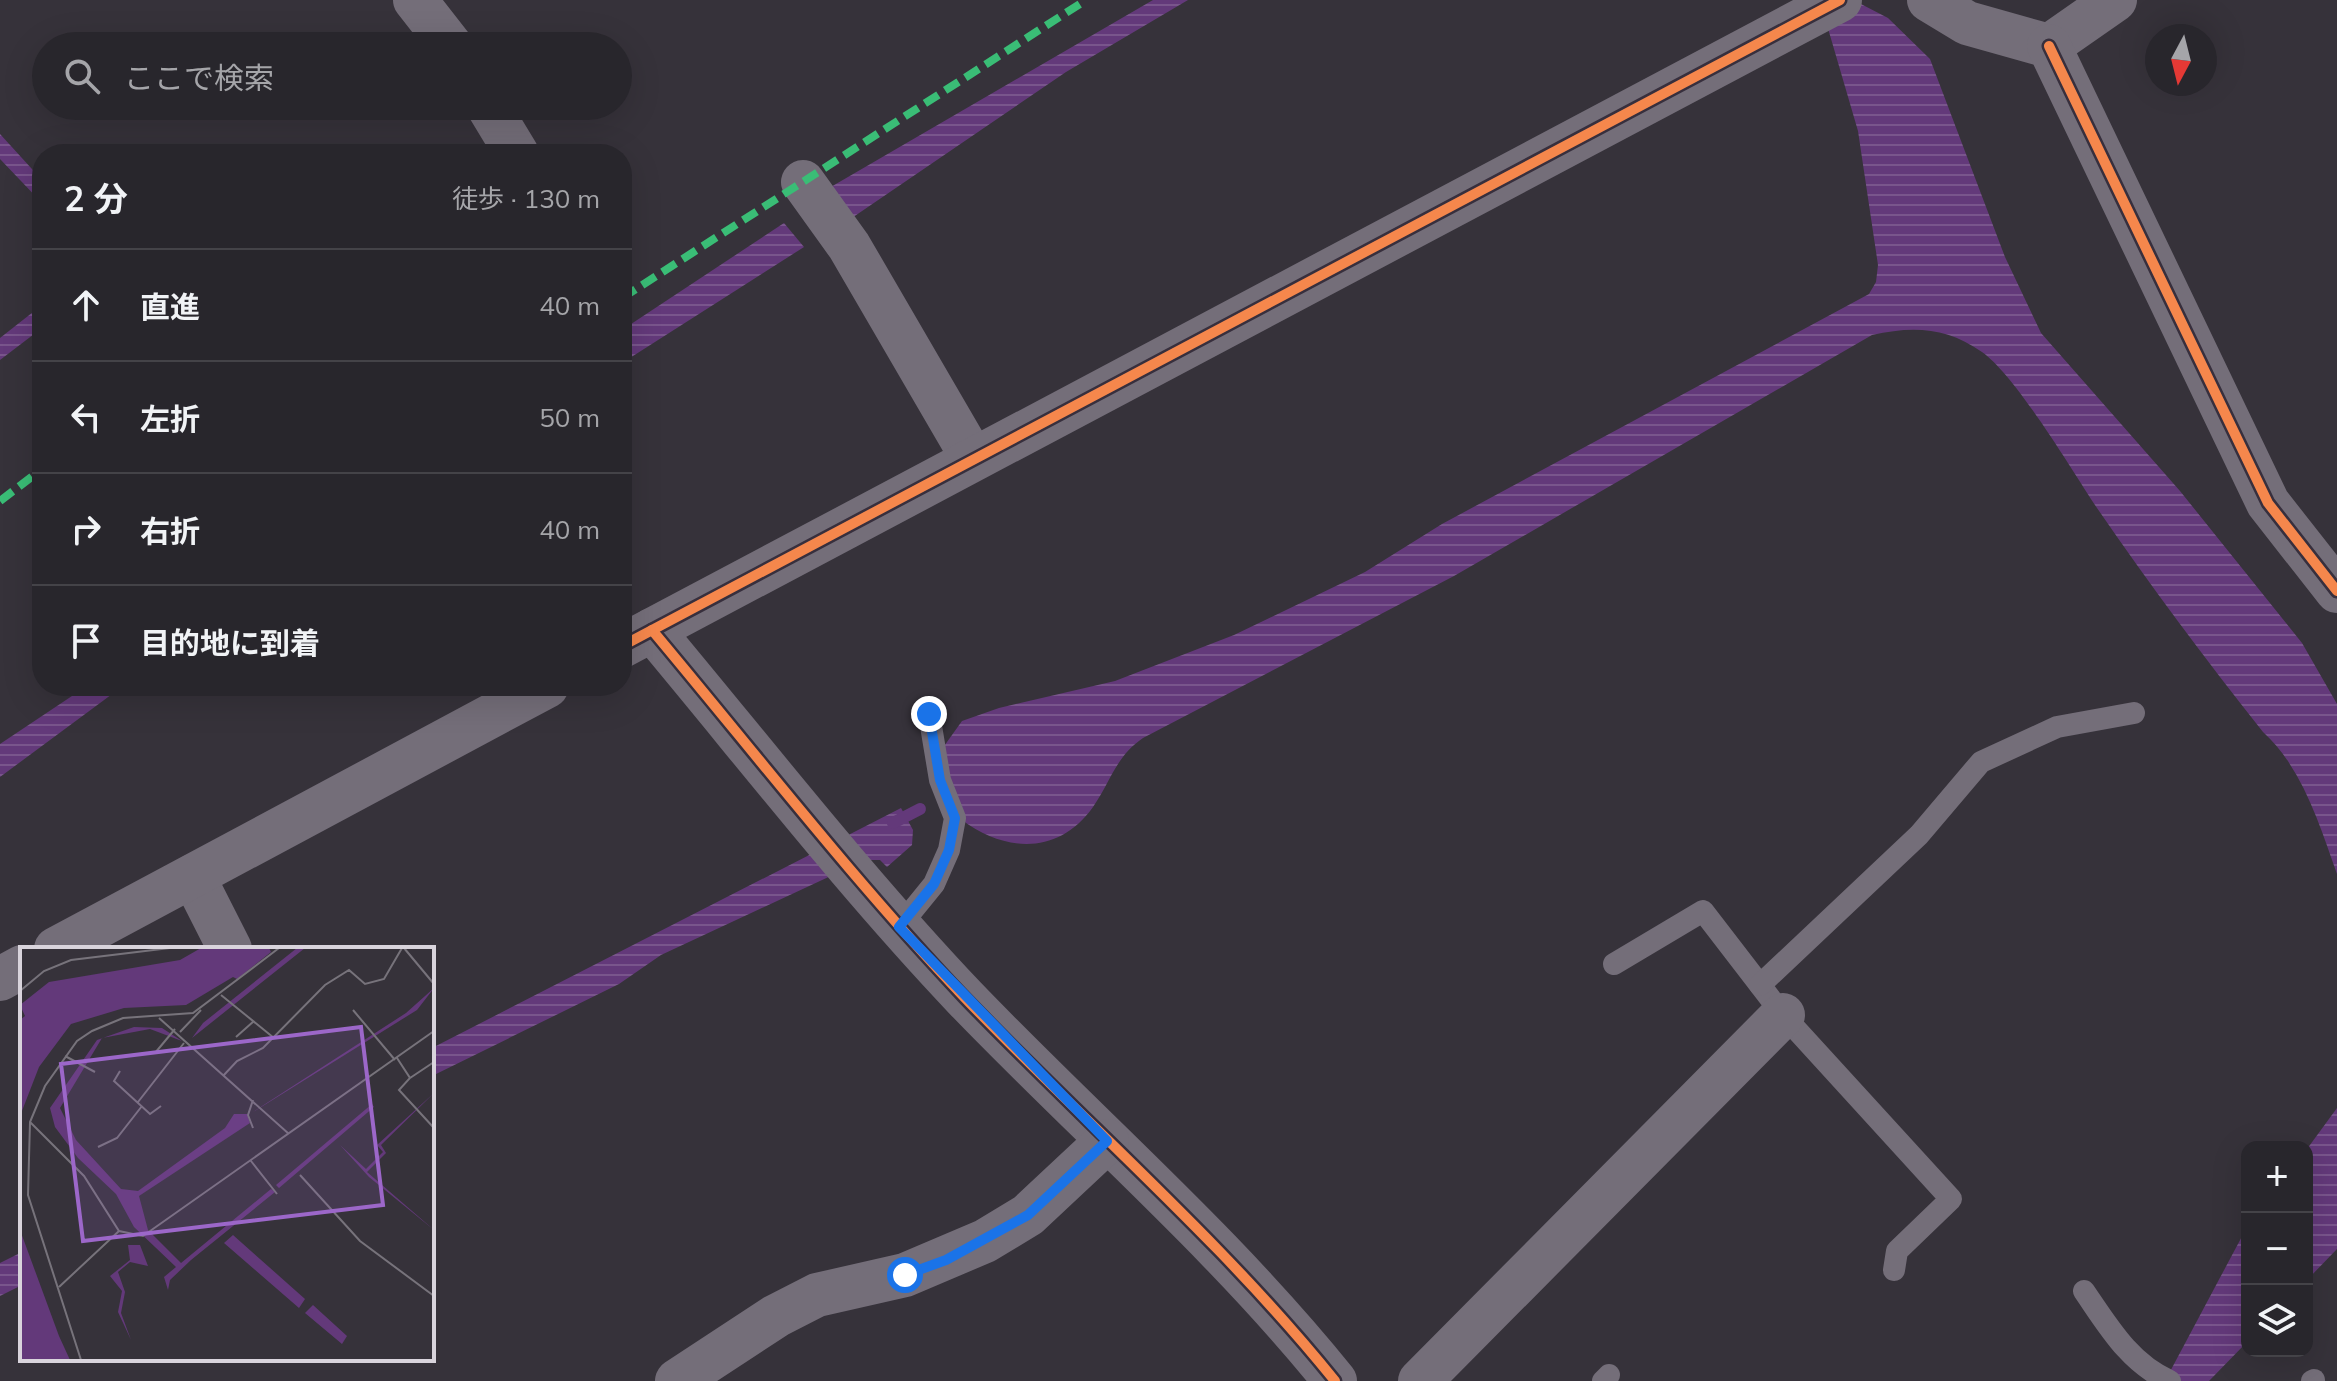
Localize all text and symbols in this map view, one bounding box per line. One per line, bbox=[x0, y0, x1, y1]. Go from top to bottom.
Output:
north arrow bbox=[2145, 24, 2217, 96]
search box bbox=[32, 32, 632, 120]
icon: search bbox=[60, 54, 104, 98]
text: ここで検索 bbox=[124, 59, 274, 97]
text: 2 分 bbox=[64, 177, 128, 220]
text: 徒歩 · 130 m bbox=[452, 182, 600, 215]
icon: ahead bbox=[64, 283, 108, 327]
text: 直進 bbox=[140, 288, 200, 326]
text: 40 m bbox=[539, 289, 600, 322]
icon: left bbox=[64, 395, 108, 439]
text: 左折 bbox=[140, 400, 200, 438]
text: 50 m bbox=[539, 401, 600, 434]
icon: right bbox=[64, 507, 108, 551]
text: 右折 bbox=[140, 512, 200, 550]
text: 40 m bbox=[539, 513, 600, 546]
icon: arrive bbox=[64, 619, 108, 663]
text: 目的地に到着 bbox=[140, 624, 320, 662]
route end bbox=[911, 696, 947, 732]
inset map bbox=[20, 947, 434, 1361]
map controls bbox=[2241, 1141, 2313, 1357]
button: + bbox=[2241, 1141, 2313, 1213]
button: − bbox=[2241, 1213, 2313, 1285]
route start bbox=[887, 1257, 923, 1293]
button: layers bbox=[2241, 1285, 2313, 1357]

